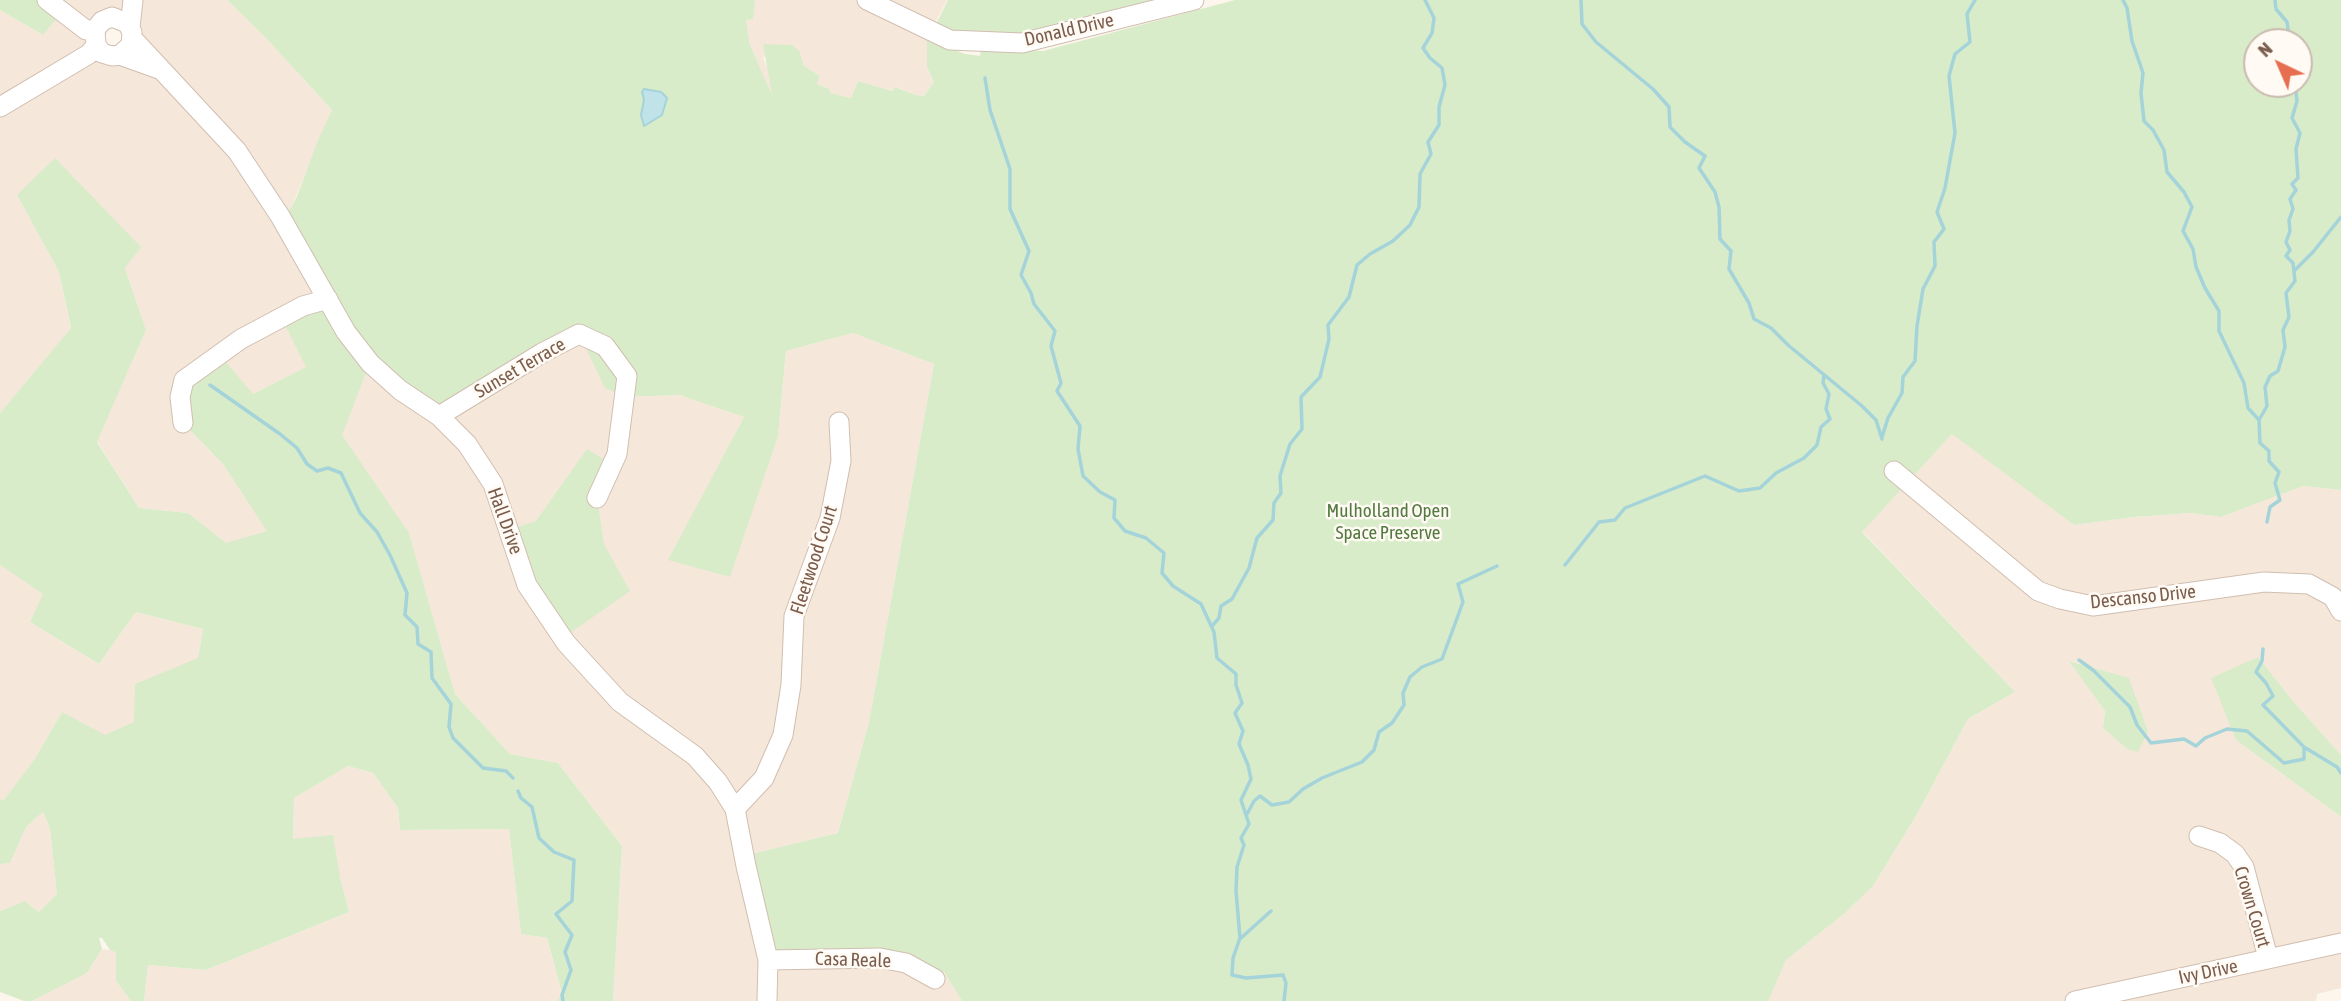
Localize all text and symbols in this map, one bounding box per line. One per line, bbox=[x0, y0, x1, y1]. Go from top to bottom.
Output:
street label: Donald Drive bbox=[1022, 9, 1116, 51]
north arrow bbox=[2243, 28, 2313, 98]
text: N bbox=[2253, 38, 2276, 61]
street label: Sunset Terrace bbox=[471, 333, 569, 403]
street label: Hall Drive bbox=[482, 484, 528, 558]
park label: Mulholland Open Space Preserve bbox=[1327, 500, 1449, 544]
street label: Fleetwood Court bbox=[786, 503, 842, 617]
street label: Descanso Drive bbox=[2089, 580, 2197, 614]
street label: Crown Court bbox=[2229, 864, 2275, 950]
street label: Casa Reale bbox=[815, 947, 891, 973]
street label: Ivy Drive bbox=[2176, 955, 2240, 989]

